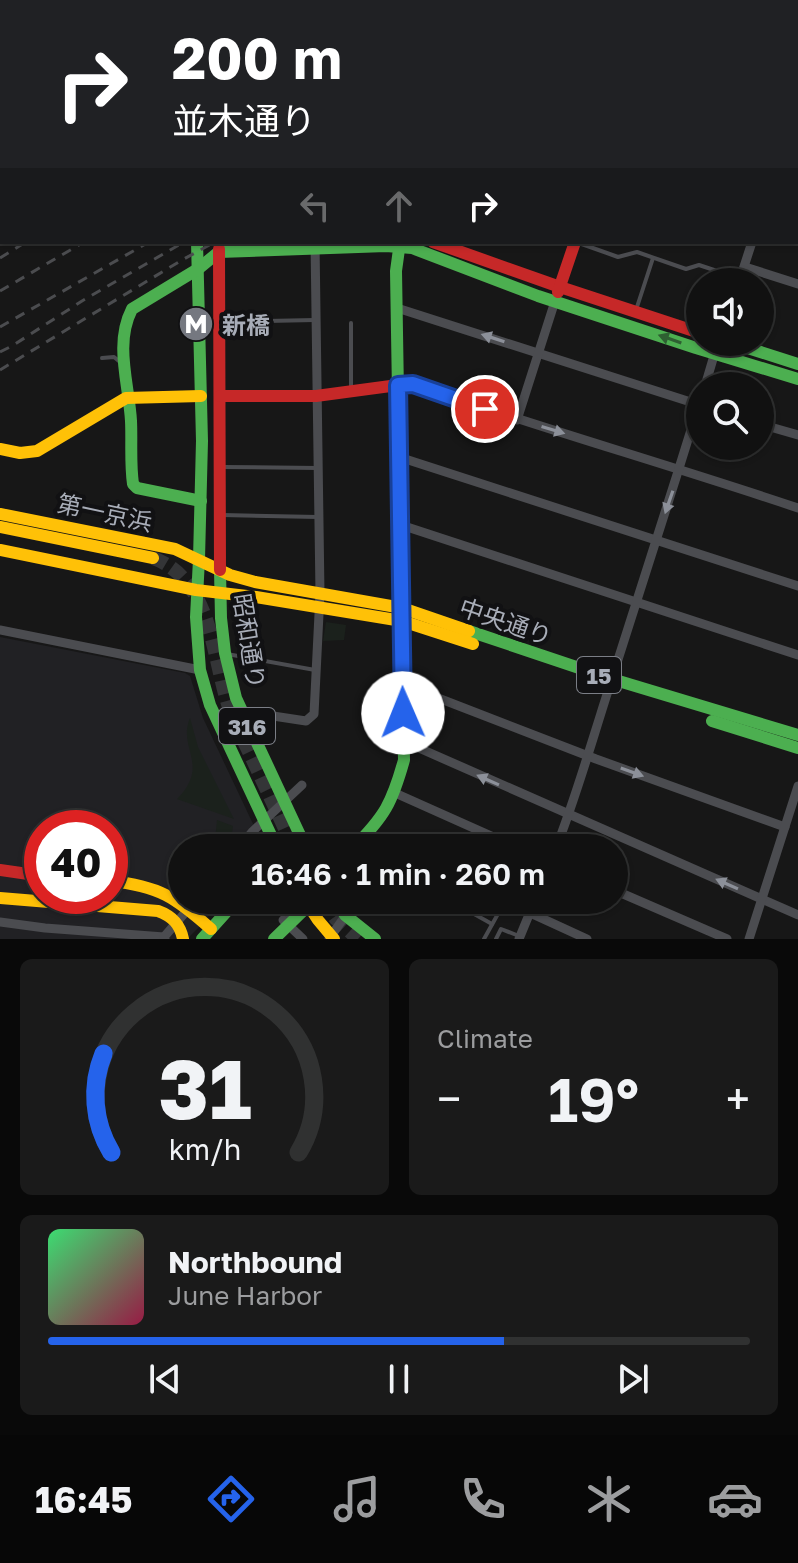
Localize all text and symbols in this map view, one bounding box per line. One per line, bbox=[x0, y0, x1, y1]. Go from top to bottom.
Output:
text: 200 m bbox=[172, 24, 342, 91]
icon: right bbox=[40, 32, 144, 136]
text: 並木通り bbox=[172, 99, 316, 142]
icon: left bbox=[293, 184, 337, 228]
icon: ahead bbox=[377, 184, 421, 228]
icon: right bbox=[461, 184, 505, 228]
map controls bbox=[686, 268, 774, 460]
button: sound bbox=[686, 268, 774, 356]
metro station icon: 新橋 bbox=[177, 305, 215, 343]
place label: 新橋 bbox=[222, 310, 270, 339]
one-way arrow bbox=[480, 331, 504, 344]
one-way arrow bbox=[658, 333, 682, 345]
button: search bbox=[686, 372, 774, 460]
pin bbox=[451, 375, 519, 443]
icon: arrive bbox=[463, 387, 507, 431]
one-way arrow bbox=[541, 424, 565, 437]
street label: 第一京浜 bbox=[55, 488, 155, 536]
one-way arrow bbox=[662, 490, 674, 514]
street label: 昭和通り bbox=[228, 591, 272, 691]
street label: 中央通り bbox=[456, 592, 556, 650]
road number: 15 bbox=[577, 657, 621, 693]
position arrow bbox=[361, 671, 445, 755]
road number: 316 bbox=[219, 708, 275, 744]
one-way arrow bbox=[620, 766, 644, 779]
one-way arrow bbox=[477, 773, 500, 786]
speed limit sign: 40 bbox=[24, 810, 128, 914]
text: 16:46 · 1 min · 260 m bbox=[251, 856, 545, 892]
one-way arrow bbox=[715, 877, 738, 890]
text: Climate bbox=[437, 1023, 533, 1054]
text: 31 bbox=[158, 1037, 251, 1137]
text: 19° bbox=[548, 1063, 639, 1135]
text: − bbox=[437, 1072, 461, 1125]
text: + bbox=[726, 1072, 750, 1125]
text: km/h bbox=[168, 1132, 241, 1166]
text: Northbound bbox=[168, 1244, 342, 1280]
text: June Harbor bbox=[168, 1280, 322, 1311]
icon: previous bbox=[143, 1357, 187, 1401]
icon: pause bbox=[377, 1357, 421, 1401]
icon: next bbox=[611, 1357, 655, 1401]
icon: directions bbox=[203, 1471, 259, 1527]
icon: music bbox=[329, 1471, 385, 1527]
icon: phone bbox=[455, 1471, 511, 1527]
icon: climate bbox=[581, 1471, 637, 1527]
icon: car bbox=[707, 1471, 763, 1527]
text: 16:45 bbox=[35, 1478, 132, 1521]

